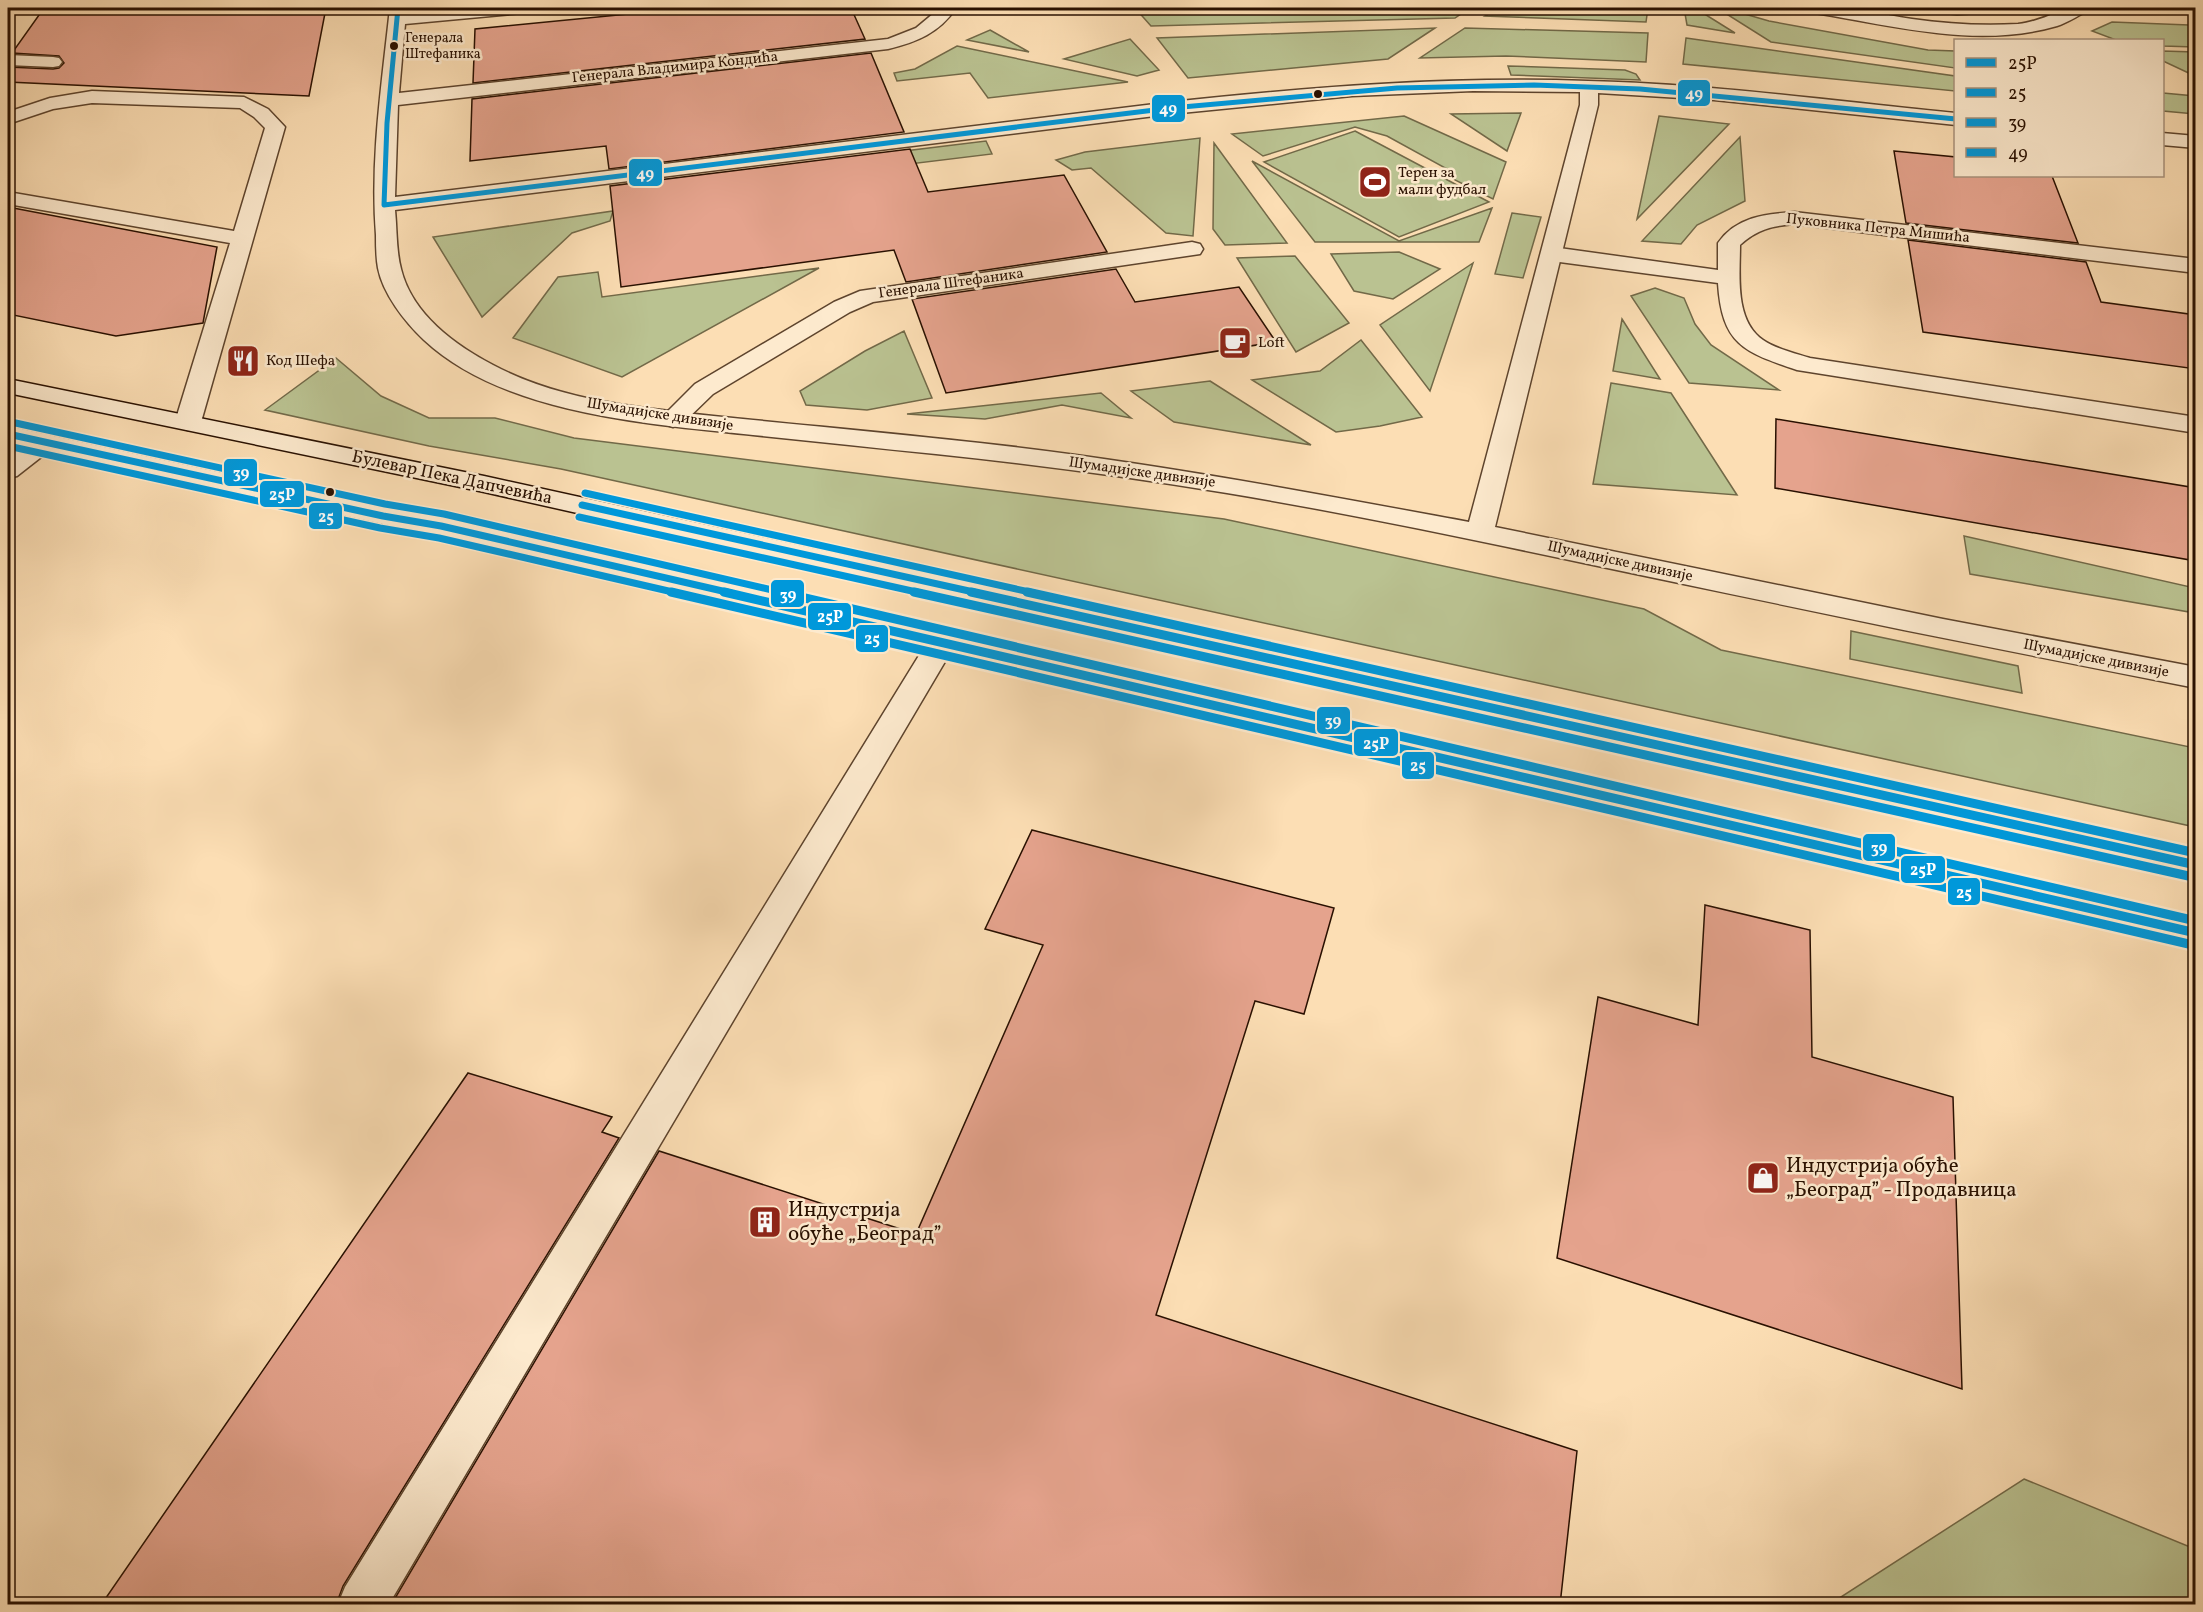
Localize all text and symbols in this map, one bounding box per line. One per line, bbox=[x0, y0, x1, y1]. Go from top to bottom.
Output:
place label: Генерала Штефаника bbox=[405, 29, 481, 64]
legend bbox=[1954, 39, 2164, 177]
marker: Генерала Штефаника bbox=[388, 40, 400, 52]
street label: Генерала Владимира Кондића bbox=[571, 47, 779, 89]
text: 25P bbox=[2008, 52, 2037, 77]
line badge: 49 bbox=[1677, 79, 1711, 107]
text: 25 bbox=[2008, 82, 2026, 107]
text: 49 bbox=[1685, 84, 1703, 106]
unlabelled marker bbox=[1312, 88, 1324, 100]
line badge: 49 bbox=[1151, 94, 1186, 123]
text: 49 bbox=[1159, 99, 1177, 121]
text: 39 bbox=[2008, 112, 2026, 137]
text: 49 bbox=[2008, 142, 2028, 167]
line badge: 49 bbox=[628, 158, 663, 187]
place label: Терен за мали фудбал bbox=[1398, 163, 1486, 201]
text: 49 bbox=[636, 164, 654, 186]
sports icon: Терен за мали фудбал bbox=[1357, 164, 1393, 200]
street label: Пуковника Петра Мишића bbox=[1785, 209, 1971, 249]
street label: Генерала Штефаника bbox=[877, 263, 1025, 305]
cafe icon: Loft bbox=[1217, 325, 1253, 361]
place label: Loft bbox=[1258, 333, 1285, 354]
restaurant icon: Код Шефа bbox=[225, 343, 261, 379]
place label: Код Шефа bbox=[266, 351, 335, 372]
street label: Шумадијске дивизије bbox=[585, 393, 735, 437]
street label: Булевар Пека Дапчевића bbox=[349, 445, 555, 512]
street label: Шумадијске дивизије bbox=[1067, 452, 1217, 494]
line badge: 39 bbox=[223, 458, 258, 487]
text: 39 bbox=[233, 463, 250, 485]
line badge: 25P bbox=[259, 480, 305, 508]
text: 25P bbox=[269, 485, 295, 507]
unlabelled marker bbox=[324, 486, 336, 498]
line badge: 25 bbox=[308, 502, 343, 530]
text: 25 bbox=[318, 507, 334, 529]
street label: Шумадијске дивизије bbox=[1545, 536, 1695, 588]
line badge: 39 bbox=[770, 579, 805, 608]
text: 39 bbox=[780, 585, 797, 607]
line badge: 25P bbox=[807, 602, 852, 631]
text: 25P bbox=[817, 607, 843, 629]
line badge: 25 bbox=[855, 624, 889, 653]
text: 25 bbox=[864, 629, 880, 651]
street label: Шумадијске дивизије bbox=[2021, 635, 2171, 683]
line badge: 39 bbox=[1316, 706, 1351, 735]
text: 39 bbox=[1325, 711, 1342, 733]
line badge: 25P bbox=[1353, 728, 1399, 757]
text: 25P bbox=[1363, 734, 1389, 756]
line badge: 25 bbox=[1401, 751, 1435, 780]
text: 25 bbox=[1410, 756, 1426, 778]
line badge: 39 bbox=[1862, 833, 1896, 862]
text: 39 bbox=[1871, 838, 1888, 860]
line badge: 25P bbox=[1900, 855, 1946, 884]
text: 25P bbox=[1910, 860, 1936, 882]
line badge: 25 bbox=[1947, 877, 1981, 906]
text: 25 bbox=[1956, 883, 1972, 905]
place label: Индустрија обуће „Београд” - Продавница bbox=[1786, 1152, 2017, 1205]
shop icon: Индустрија обуће „Београд” - Продавница bbox=[1745, 1160, 1781, 1196]
place label: Индустрија обуће „Београд” bbox=[788, 1196, 942, 1249]
building icon: Индустрија обуће „Београд” bbox=[747, 1204, 783, 1240]

